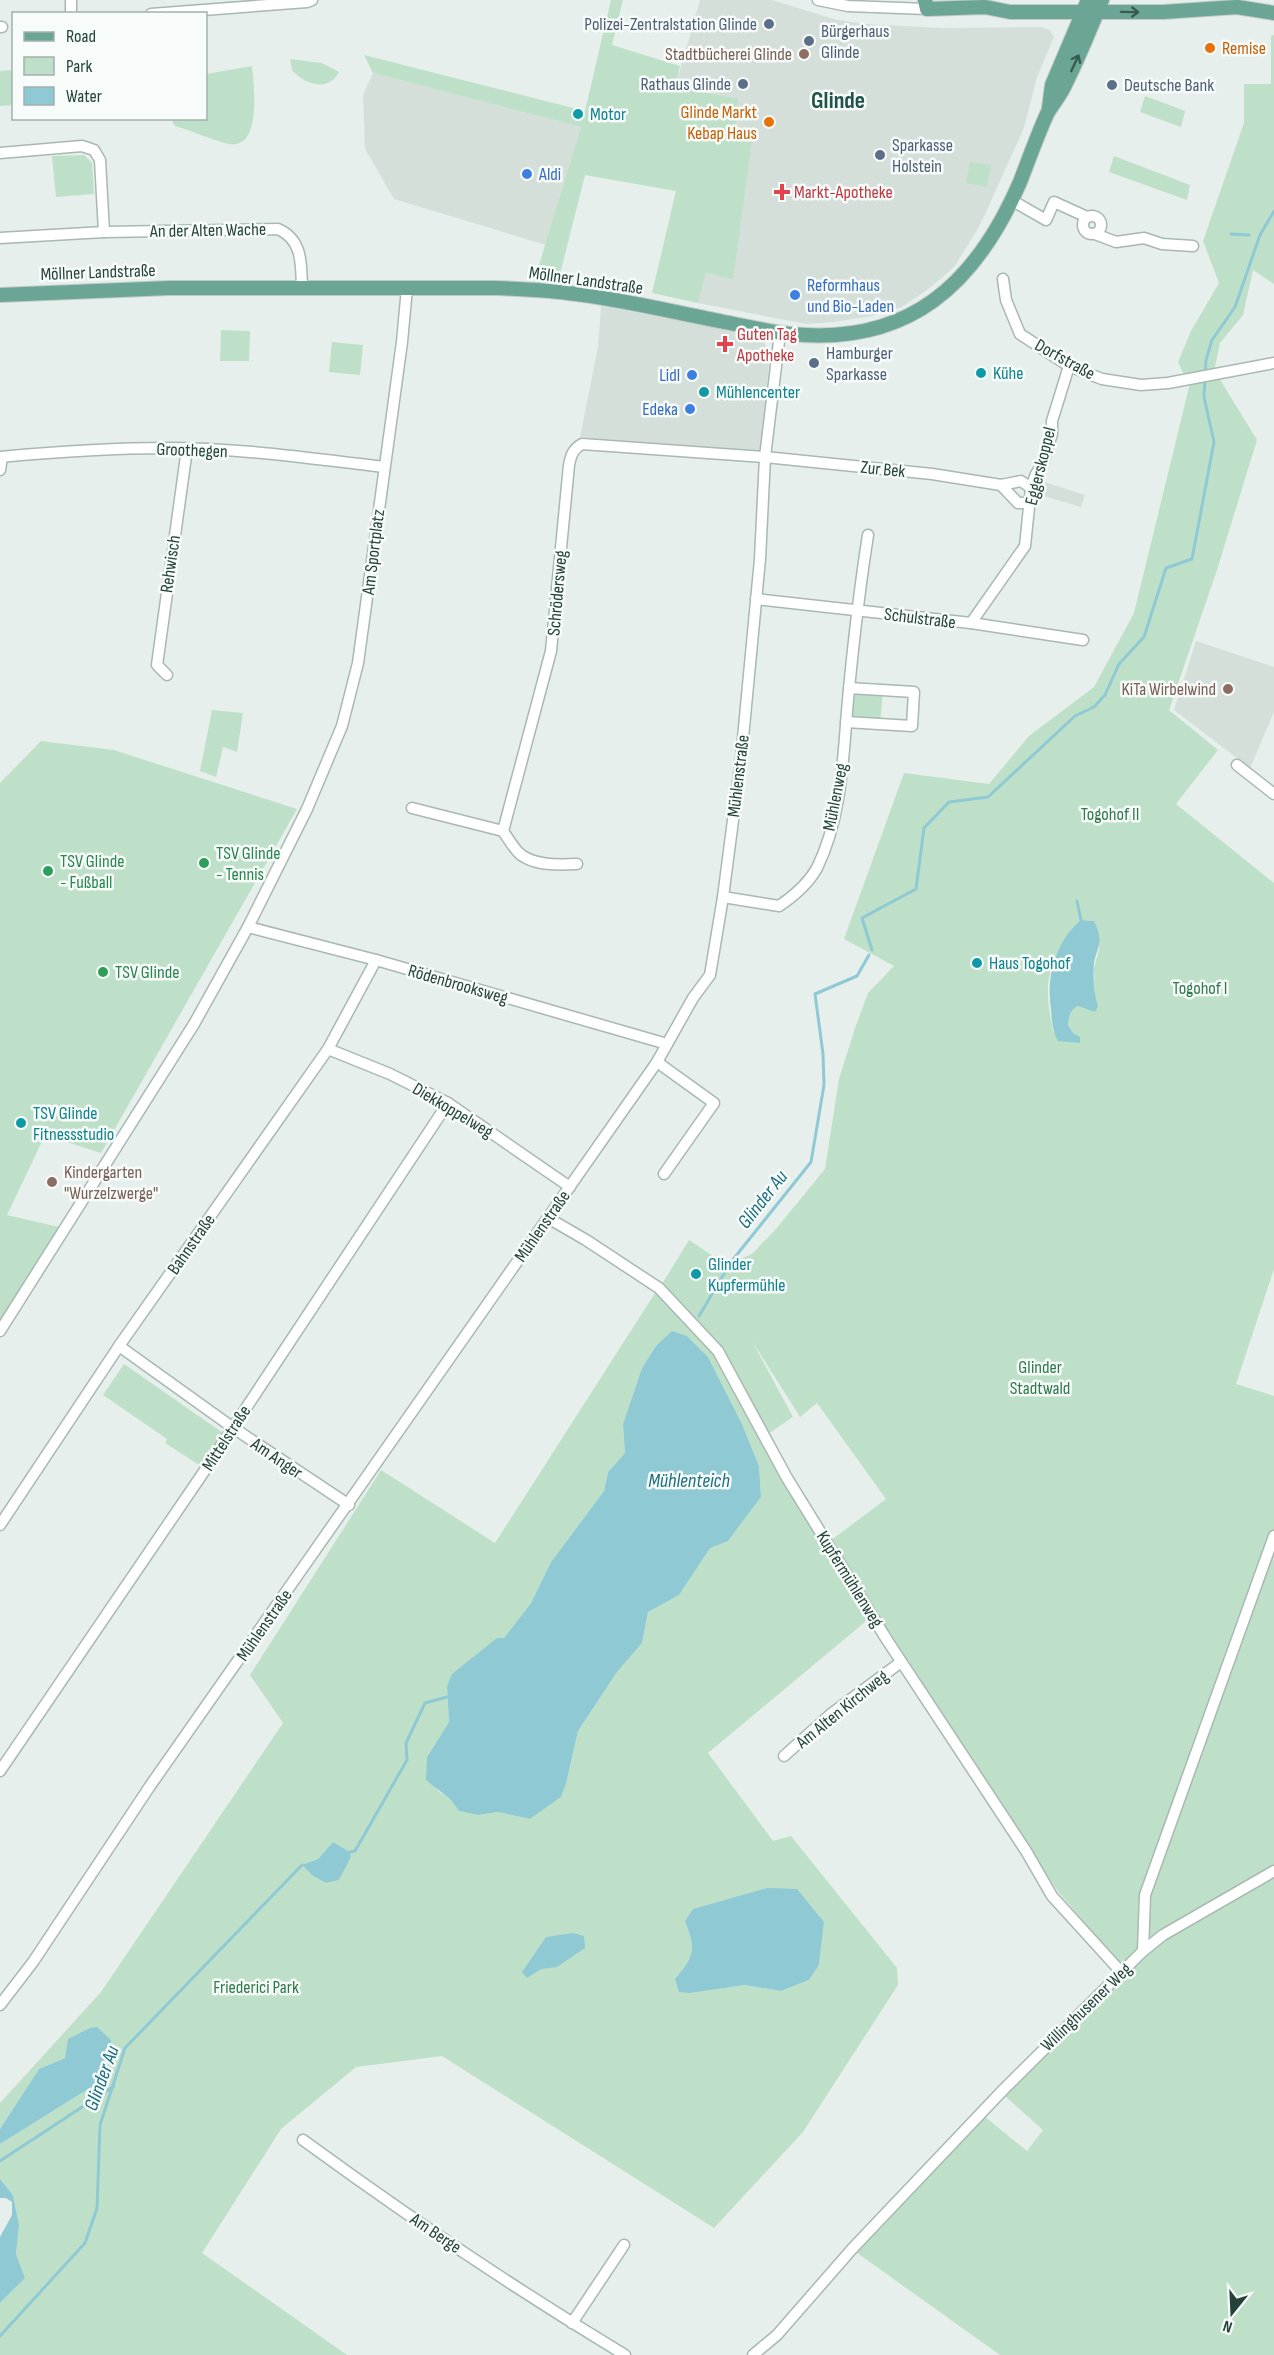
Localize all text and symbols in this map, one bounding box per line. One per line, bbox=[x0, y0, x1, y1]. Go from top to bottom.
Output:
one-way arrow bbox=[1119, 6, 1139, 17]
legend bbox=[12, 12, 207, 120]
place label: Polizei-Zentralstation Glinde bbox=[584, 14, 757, 35]
marker: Polizei-Zentralstation Glinde bbox=[762, 17, 776, 31]
place label: Bürgerhaus Glinde bbox=[821, 21, 889, 63]
text: Road bbox=[66, 26, 96, 47]
marker: Bürgerhaus Glinde bbox=[802, 34, 816, 48]
place label: Remise bbox=[1222, 38, 1266, 59]
marker: Remise bbox=[1203, 41, 1217, 55]
place label: Stadtbücherei Glinde bbox=[665, 44, 792, 65]
marker: Stadtbücherei Glinde bbox=[797, 47, 811, 61]
one-way arrow bbox=[1070, 55, 1082, 73]
text: Park bbox=[66, 56, 92, 77]
place label: Rathaus Glinde bbox=[640, 74, 731, 95]
place label: Deutsche Bank bbox=[1124, 75, 1214, 96]
marker: Rathaus Glinde bbox=[736, 77, 750, 91]
marker: Deutsche Bank bbox=[1105, 78, 1119, 92]
text: Water bbox=[66, 86, 102, 107]
district label: Glinde bbox=[811, 86, 865, 115]
place label: Glinde Markt Kebap Haus bbox=[680, 102, 758, 144]
place label: Motor bbox=[590, 104, 626, 125]
marker: Motor bbox=[571, 107, 585, 121]
marker: Glinde Markt Kebap Haus bbox=[762, 115, 776, 129]
place label: Sparkasse Holstein bbox=[892, 135, 953, 177]
marker: Sparkasse Holstein bbox=[873, 148, 887, 162]
place label: Aldi bbox=[538, 164, 561, 185]
marker: Aldi bbox=[520, 167, 534, 181]
place label: Markt-Apotheke bbox=[794, 182, 893, 203]
marker: Markt-Apotheke bbox=[775, 185, 789, 199]
street label: An der Alten Wache bbox=[149, 219, 266, 242]
street label: Möllner Landstraße bbox=[40, 260, 156, 285]
street label: Möllner Landstraße bbox=[527, 262, 644, 299]
place label: Reformhaus und Bio-Laden bbox=[807, 275, 894, 317]
marker: Reformhaus und Bio-Laden bbox=[788, 288, 802, 302]
place label: Guten Tag Apotheke bbox=[736, 324, 797, 366]
street label: Dorfstraße bbox=[1031, 334, 1098, 384]
marker: Guten Tag Apotheke bbox=[718, 337, 732, 351]
place label: Hamburger Sparkasse bbox=[826, 343, 893, 385]
marker: Hamburger Sparkasse bbox=[807, 356, 821, 370]
place label: Kühe bbox=[993, 363, 1023, 384]
place label: Lidl bbox=[659, 365, 680, 386]
marker: Kühe bbox=[974, 366, 988, 380]
marker: Lidl bbox=[685, 368, 699, 382]
place label: Mühlencenter bbox=[716, 382, 800, 403]
marker: Mühlencenter bbox=[697, 385, 711, 399]
place label: Edeka bbox=[642, 399, 678, 420]
marker: Edeka bbox=[683, 402, 697, 416]
street label: Eggerskoppel bbox=[1021, 425, 1060, 507]
street label: Groothegen bbox=[156, 439, 228, 462]
street label: Zur Bek bbox=[860, 457, 907, 482]
street label: Am Sportplatz bbox=[358, 508, 389, 597]
street label: Rehwisch bbox=[156, 534, 185, 594]
street label: Schrödersweg bbox=[543, 550, 572, 637]
street label: Schulstraße bbox=[883, 604, 957, 633]
place label: KiTa Wirbelwind bbox=[1122, 679, 1216, 700]
marker: KiTa Wirbelwind bbox=[1221, 682, 1235, 696]
street label: Mühlenstraße bbox=[723, 734, 754, 818]
street label: Mühlenweg bbox=[819, 761, 852, 833]
park label: Togohof II bbox=[1081, 804, 1139, 825]
place label: TSV Glinde - Tennis bbox=[216, 843, 280, 885]
place label: TSV Glinde - Fußball bbox=[60, 851, 124, 893]
marker: TSV Glinde - Tennis bbox=[197, 856, 211, 870]
marker: TSV Glinde - Fußball bbox=[41, 864, 55, 878]
place label: Haus Togohof bbox=[989, 953, 1071, 974]
marker: Haus Togohof bbox=[970, 956, 984, 970]
street label: Rödenbrooksweg bbox=[406, 960, 510, 1009]
place label: TSV Glinde bbox=[115, 962, 179, 983]
marker: TSV Glinde bbox=[96, 965, 110, 979]
park label: Togohof I bbox=[1173, 978, 1227, 999]
street label: Diekkoppelweg bbox=[409, 1078, 497, 1143]
place label: TSV Glinde Fitnessstudio bbox=[33, 1103, 114, 1145]
marker: TSV Glinde Fitnessstudio bbox=[14, 1116, 28, 1130]
place label: Kindergarten "Wurzelzwerge" bbox=[64, 1162, 158, 1204]
water label: Glinder Au bbox=[733, 1165, 793, 1234]
marker: Kindergarten "Wurzelzwerge" bbox=[45, 1175, 59, 1189]
street label: Mühlenstraße bbox=[510, 1186, 575, 1266]
street label: Bahnstraße bbox=[163, 1210, 220, 1279]
place label: Glinder Kupfermühle bbox=[708, 1254, 785, 1296]
marker: Glinder Kupfermühle bbox=[689, 1267, 703, 1281]
park label: Glinder Stadtwald bbox=[1010, 1357, 1070, 1399]
street label: Mittelstraße bbox=[197, 1402, 255, 1475]
street label: Am Anger bbox=[246, 1433, 307, 1483]
water label: Mühlenteich bbox=[648, 1469, 730, 1493]
street label: Kupfermühlenweg bbox=[812, 1527, 888, 1631]
street label: Mühlenstraße bbox=[232, 1585, 297, 1665]
street label: Am Alten Kirchweg bbox=[791, 1666, 893, 1754]
street label: Willinghusener Weg bbox=[1037, 1959, 1136, 2056]
park label: Friederici Park bbox=[213, 1977, 299, 1998]
water label: Glinder Au bbox=[79, 2042, 125, 2114]
street label: Am Berge bbox=[405, 2208, 465, 2258]
north arrow bbox=[1202, 2283, 1262, 2343]
text: N bbox=[1221, 2315, 1235, 2336]

